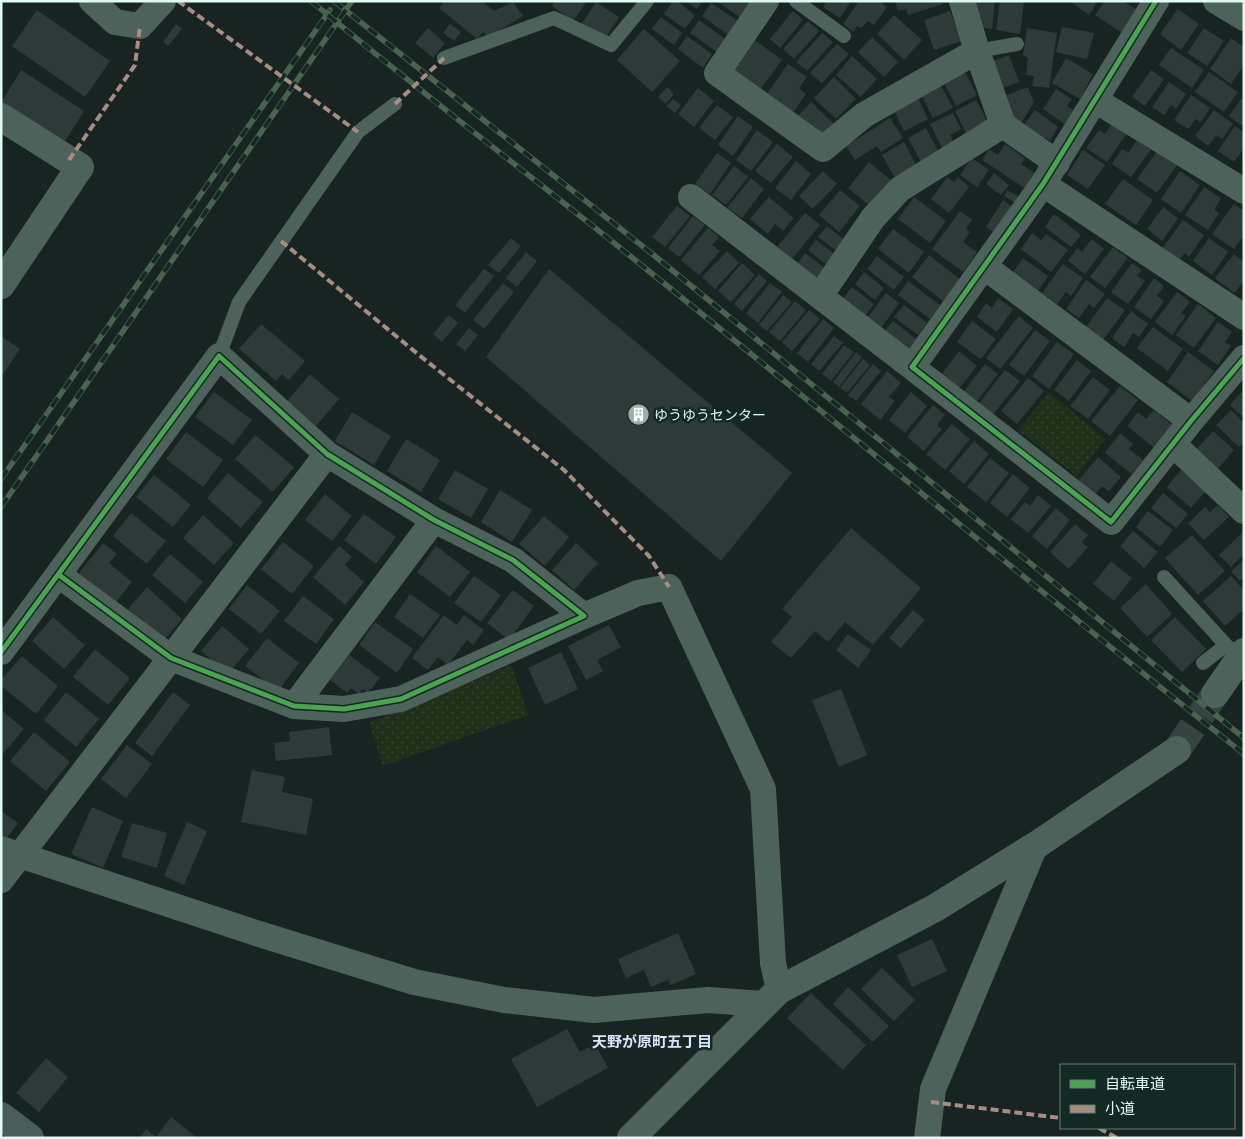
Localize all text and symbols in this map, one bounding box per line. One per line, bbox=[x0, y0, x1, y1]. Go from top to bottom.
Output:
building icon: ゆうゆうセンター bbox=[626, 403, 650, 427]
place label: ゆうゆうセンター bbox=[654, 406, 766, 424]
district label: 天野が原町五丁目 bbox=[592, 1032, 712, 1052]
legend bbox=[1060, 1064, 1235, 1129]
text: 自転車道 bbox=[1105, 1074, 1165, 1094]
text: 小道 bbox=[1105, 1099, 1135, 1119]

